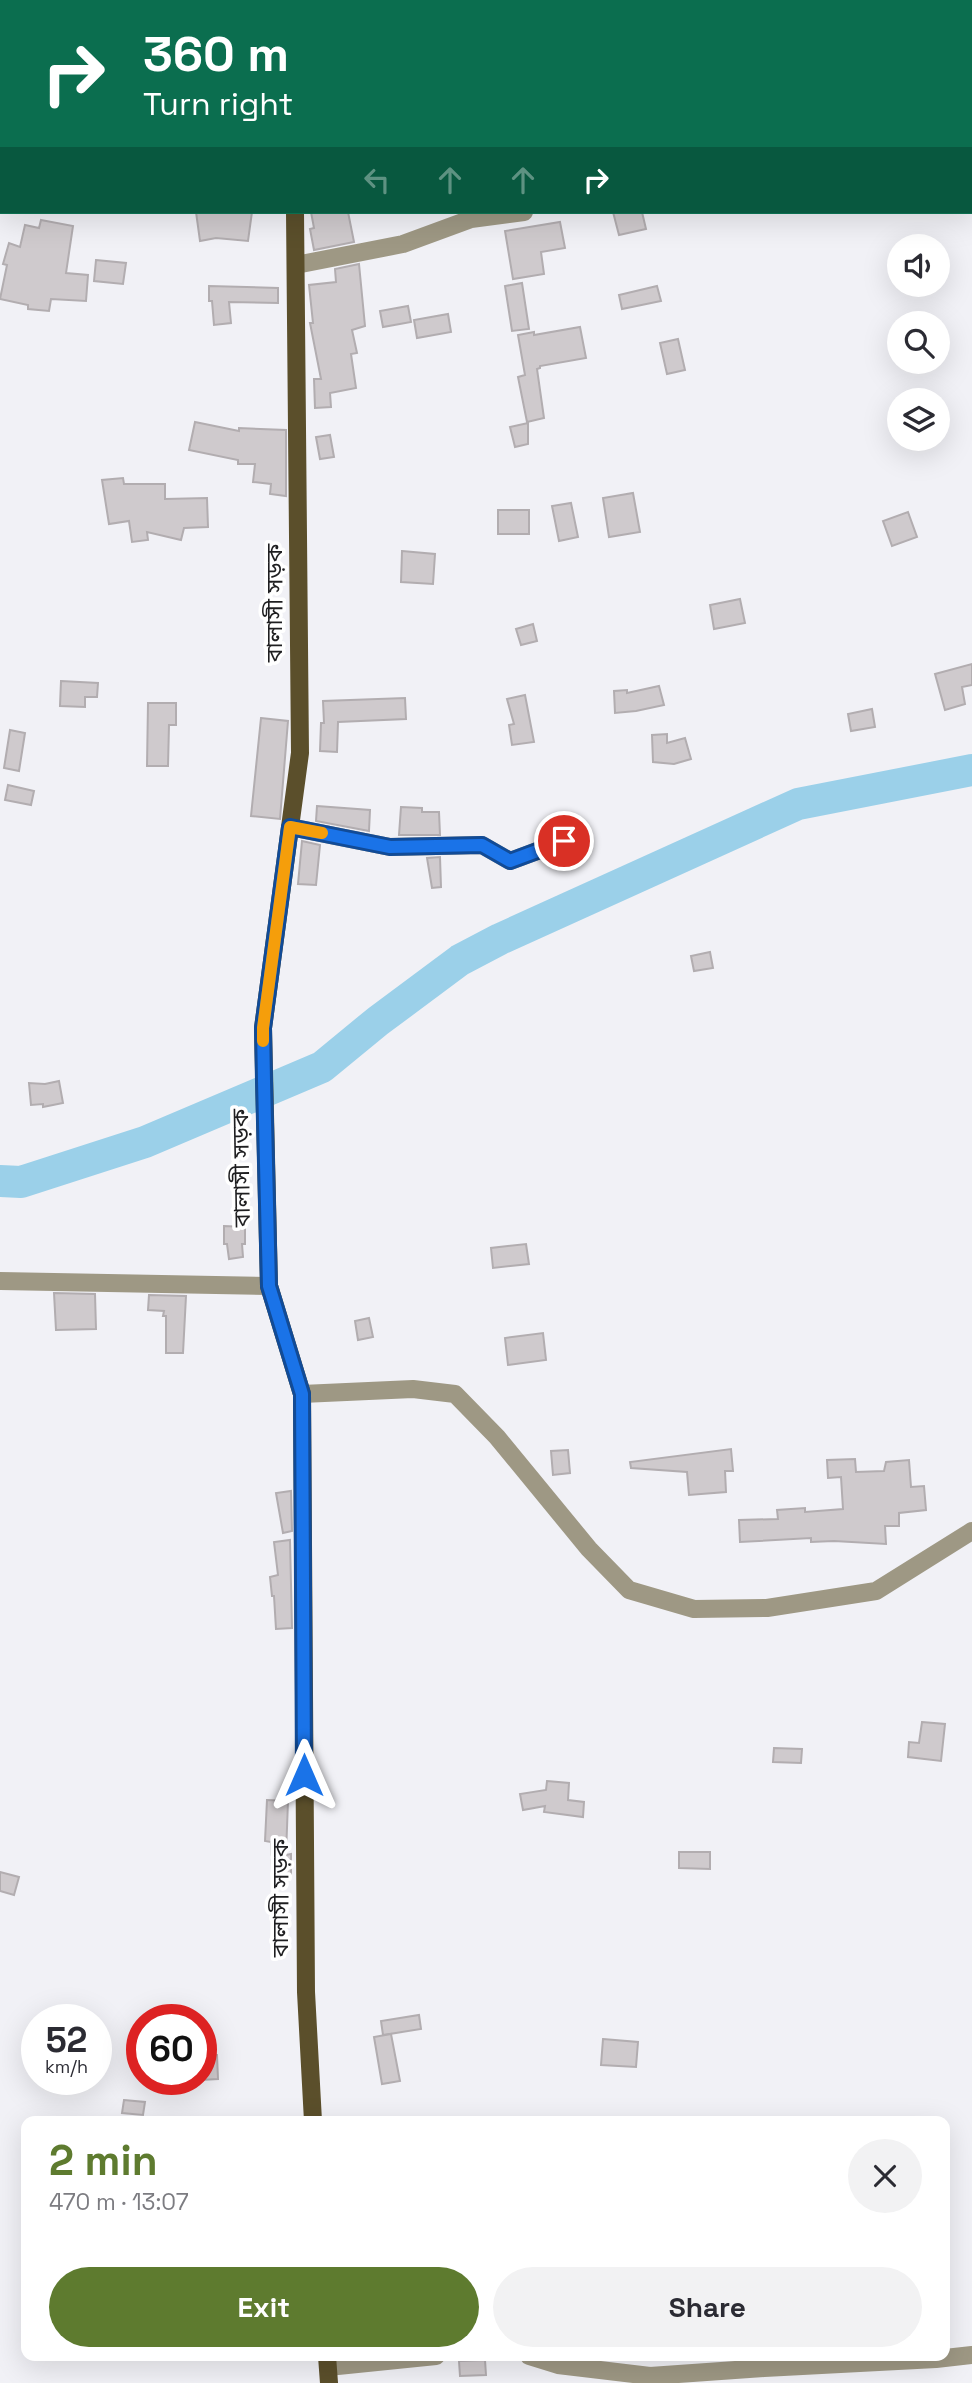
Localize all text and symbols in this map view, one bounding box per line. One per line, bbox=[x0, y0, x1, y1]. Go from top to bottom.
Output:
text: 360 m bbox=[143, 23, 289, 85]
icon: right bbox=[28, 28, 119, 119]
text: Turn right bbox=[143, 84, 293, 124]
icon: left bbox=[358, 161, 396, 199]
icon: ahead bbox=[431, 161, 469, 199]
icon: ahead bbox=[504, 161, 542, 199]
icon: right bbox=[577, 161, 615, 199]
map controls bbox=[887, 234, 950, 451]
button: sound bbox=[887, 234, 950, 297]
button: search bbox=[887, 311, 950, 374]
button: layers bbox=[887, 388, 950, 451]
street label: বালাসী সড়ক bbox=[259, 543, 289, 663]
pin bbox=[534, 811, 594, 871]
icon: arrive bbox=[545, 822, 583, 860]
street label: বালাসী সড়ক bbox=[225, 1108, 257, 1228]
position arrow bbox=[267, 1738, 341, 1812]
street label: বালাসী সড়ক bbox=[265, 1838, 295, 1958]
speed limit sign: 60 bbox=[126, 2004, 217, 2095]
text: 52 bbox=[46, 2018, 87, 2062]
text: km/h bbox=[45, 2055, 88, 2078]
text: 2 min bbox=[49, 2134, 158, 2187]
button: close bbox=[848, 2139, 922, 2213]
text: 470 m · 13:07 bbox=[49, 2187, 189, 2217]
button: Exit bbox=[49, 2267, 479, 2347]
button: Share bbox=[493, 2267, 922, 2347]

